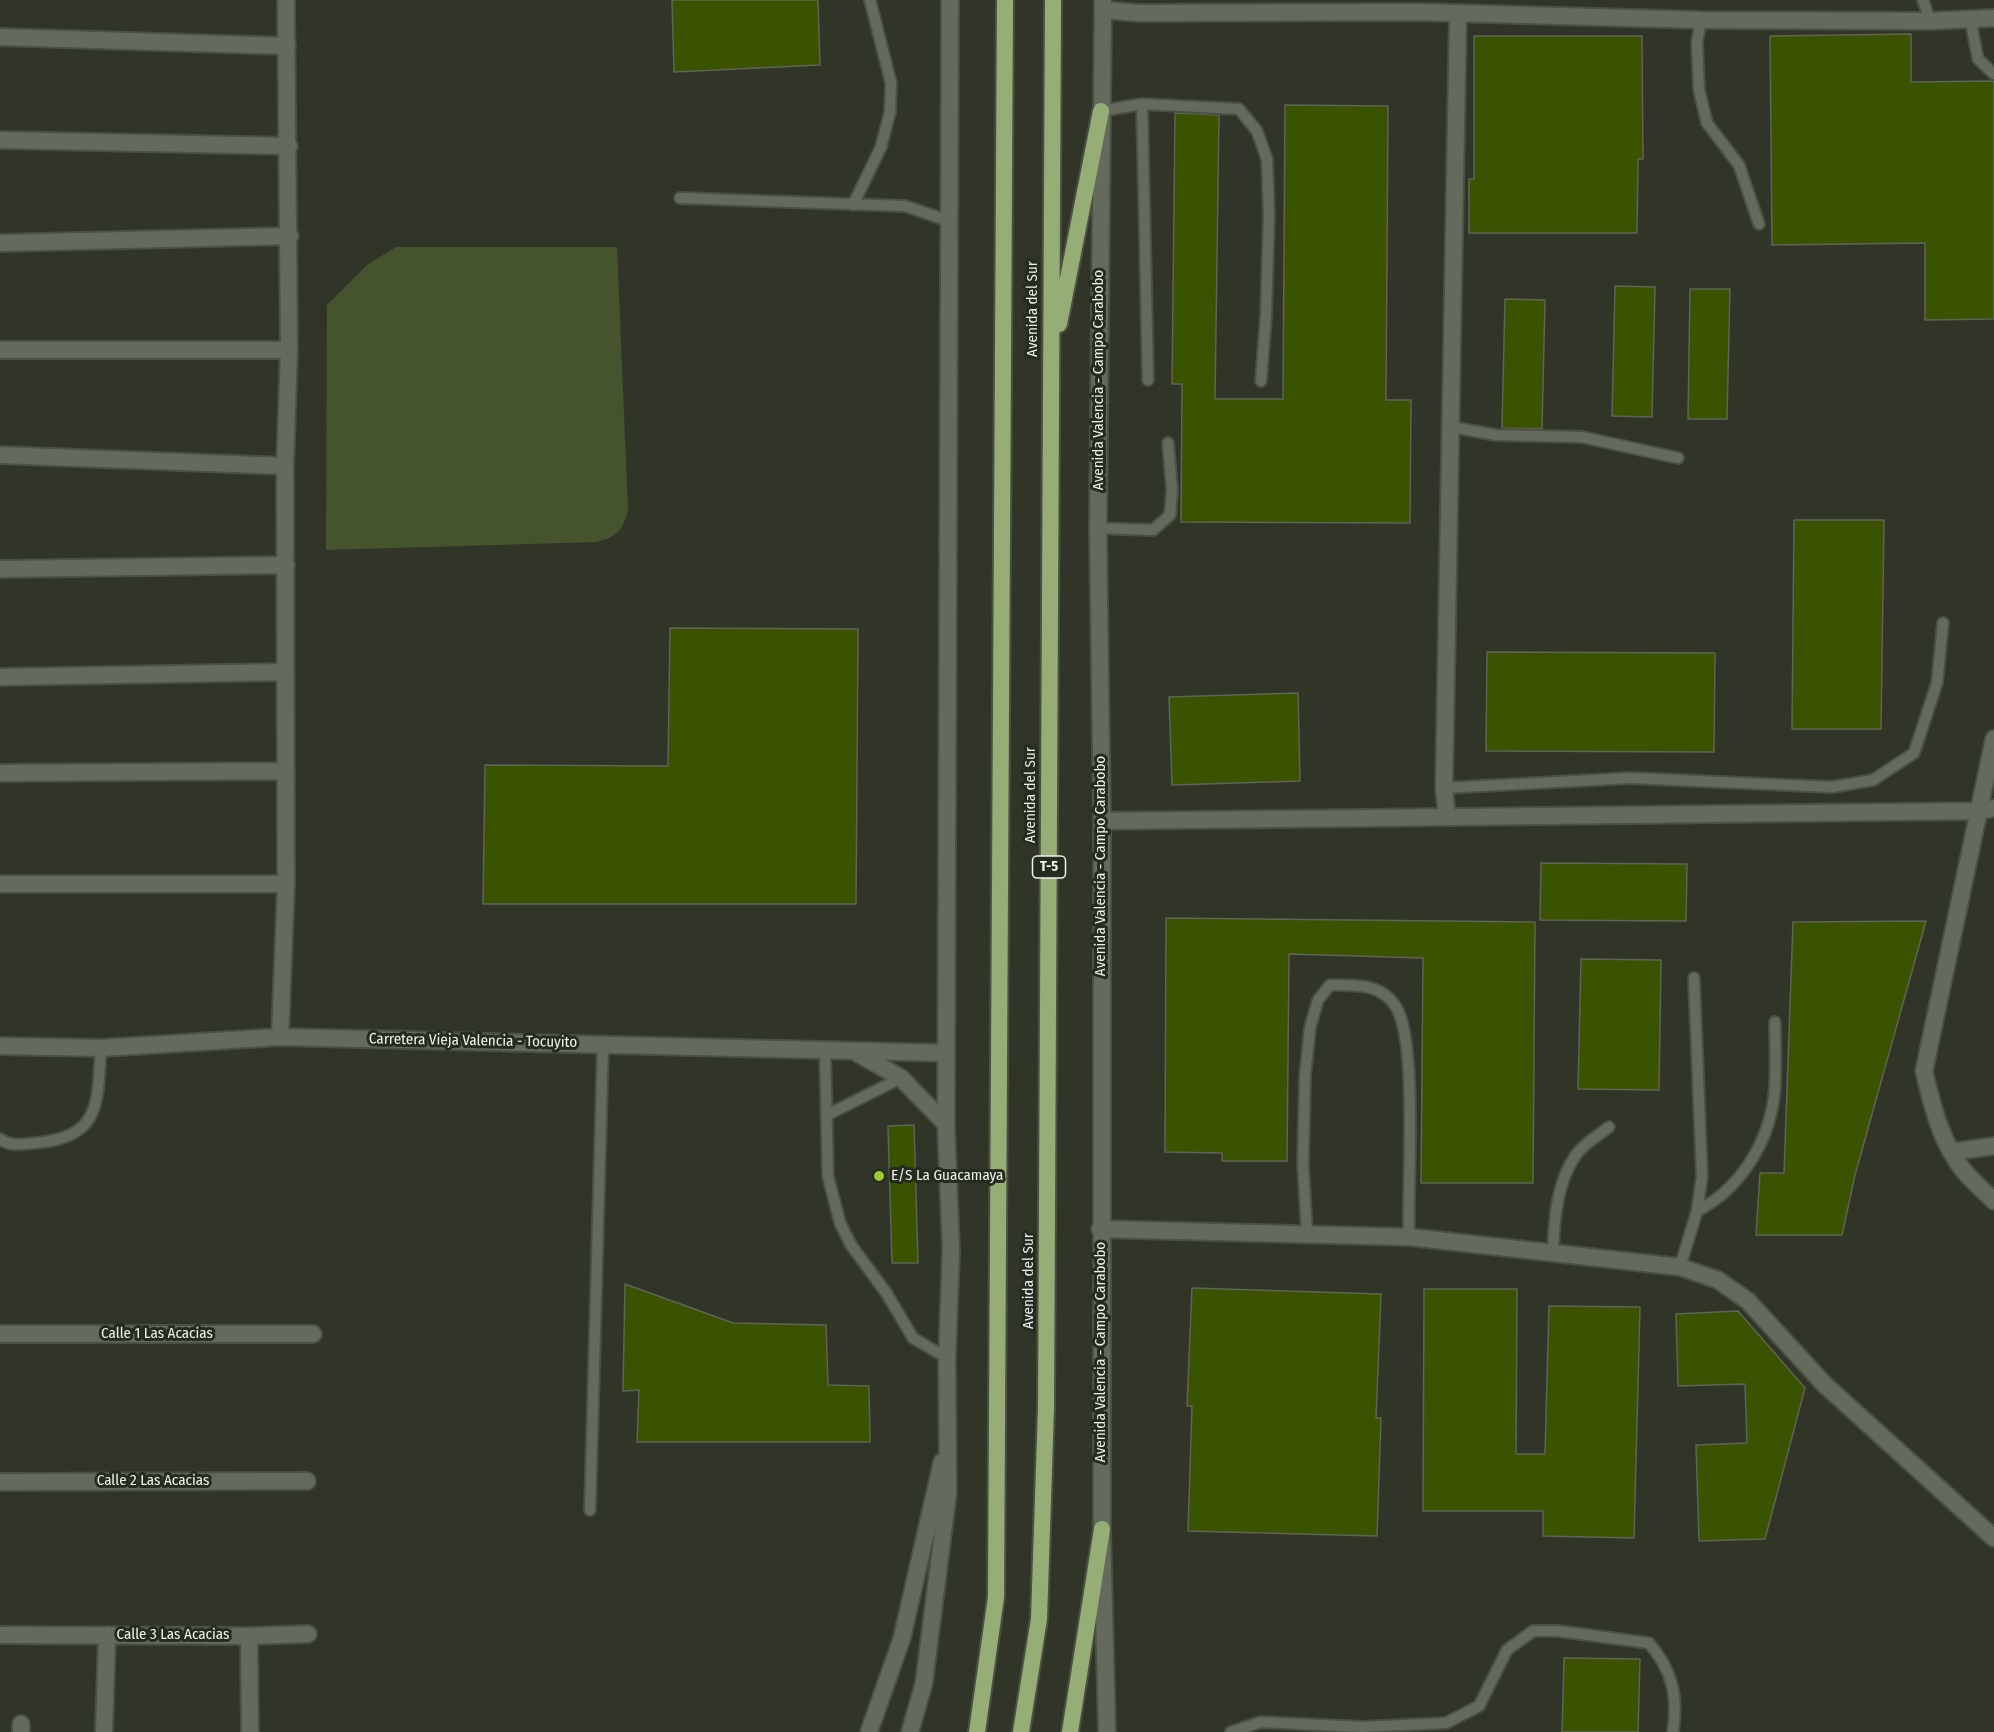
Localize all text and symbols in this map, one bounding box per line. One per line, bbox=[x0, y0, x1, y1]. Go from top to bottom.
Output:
street label: Avenida del Sur bbox=[1024, 261, 1042, 357]
street label: Avenida Valencia - Campo Carabobo bbox=[1090, 270, 1108, 490]
street label: Avenida del Sur bbox=[1022, 747, 1040, 843]
street label: Avenida Valencia - Campo Carabobo bbox=[1092, 756, 1110, 976]
road number: T-5 bbox=[1032, 856, 1066, 878]
street label: Carretera Vieja Valencia - Tocuyito bbox=[369, 1030, 577, 1052]
place label: E/S La Guacamaya bbox=[891, 1167, 1003, 1185]
marker: E/S La Guacamaya bbox=[872, 1169, 886, 1183]
street label: Avenida del Sur bbox=[1020, 1233, 1038, 1329]
street label: Avenida Valencia - Campo Carabobo bbox=[1092, 1242, 1110, 1462]
street label: Calle 1 Las Acacias bbox=[101, 1325, 213, 1343]
street label: Calle 2 Las Acacias bbox=[97, 1472, 209, 1490]
street label: Calle 3 Las Acacias bbox=[117, 1626, 229, 1644]

